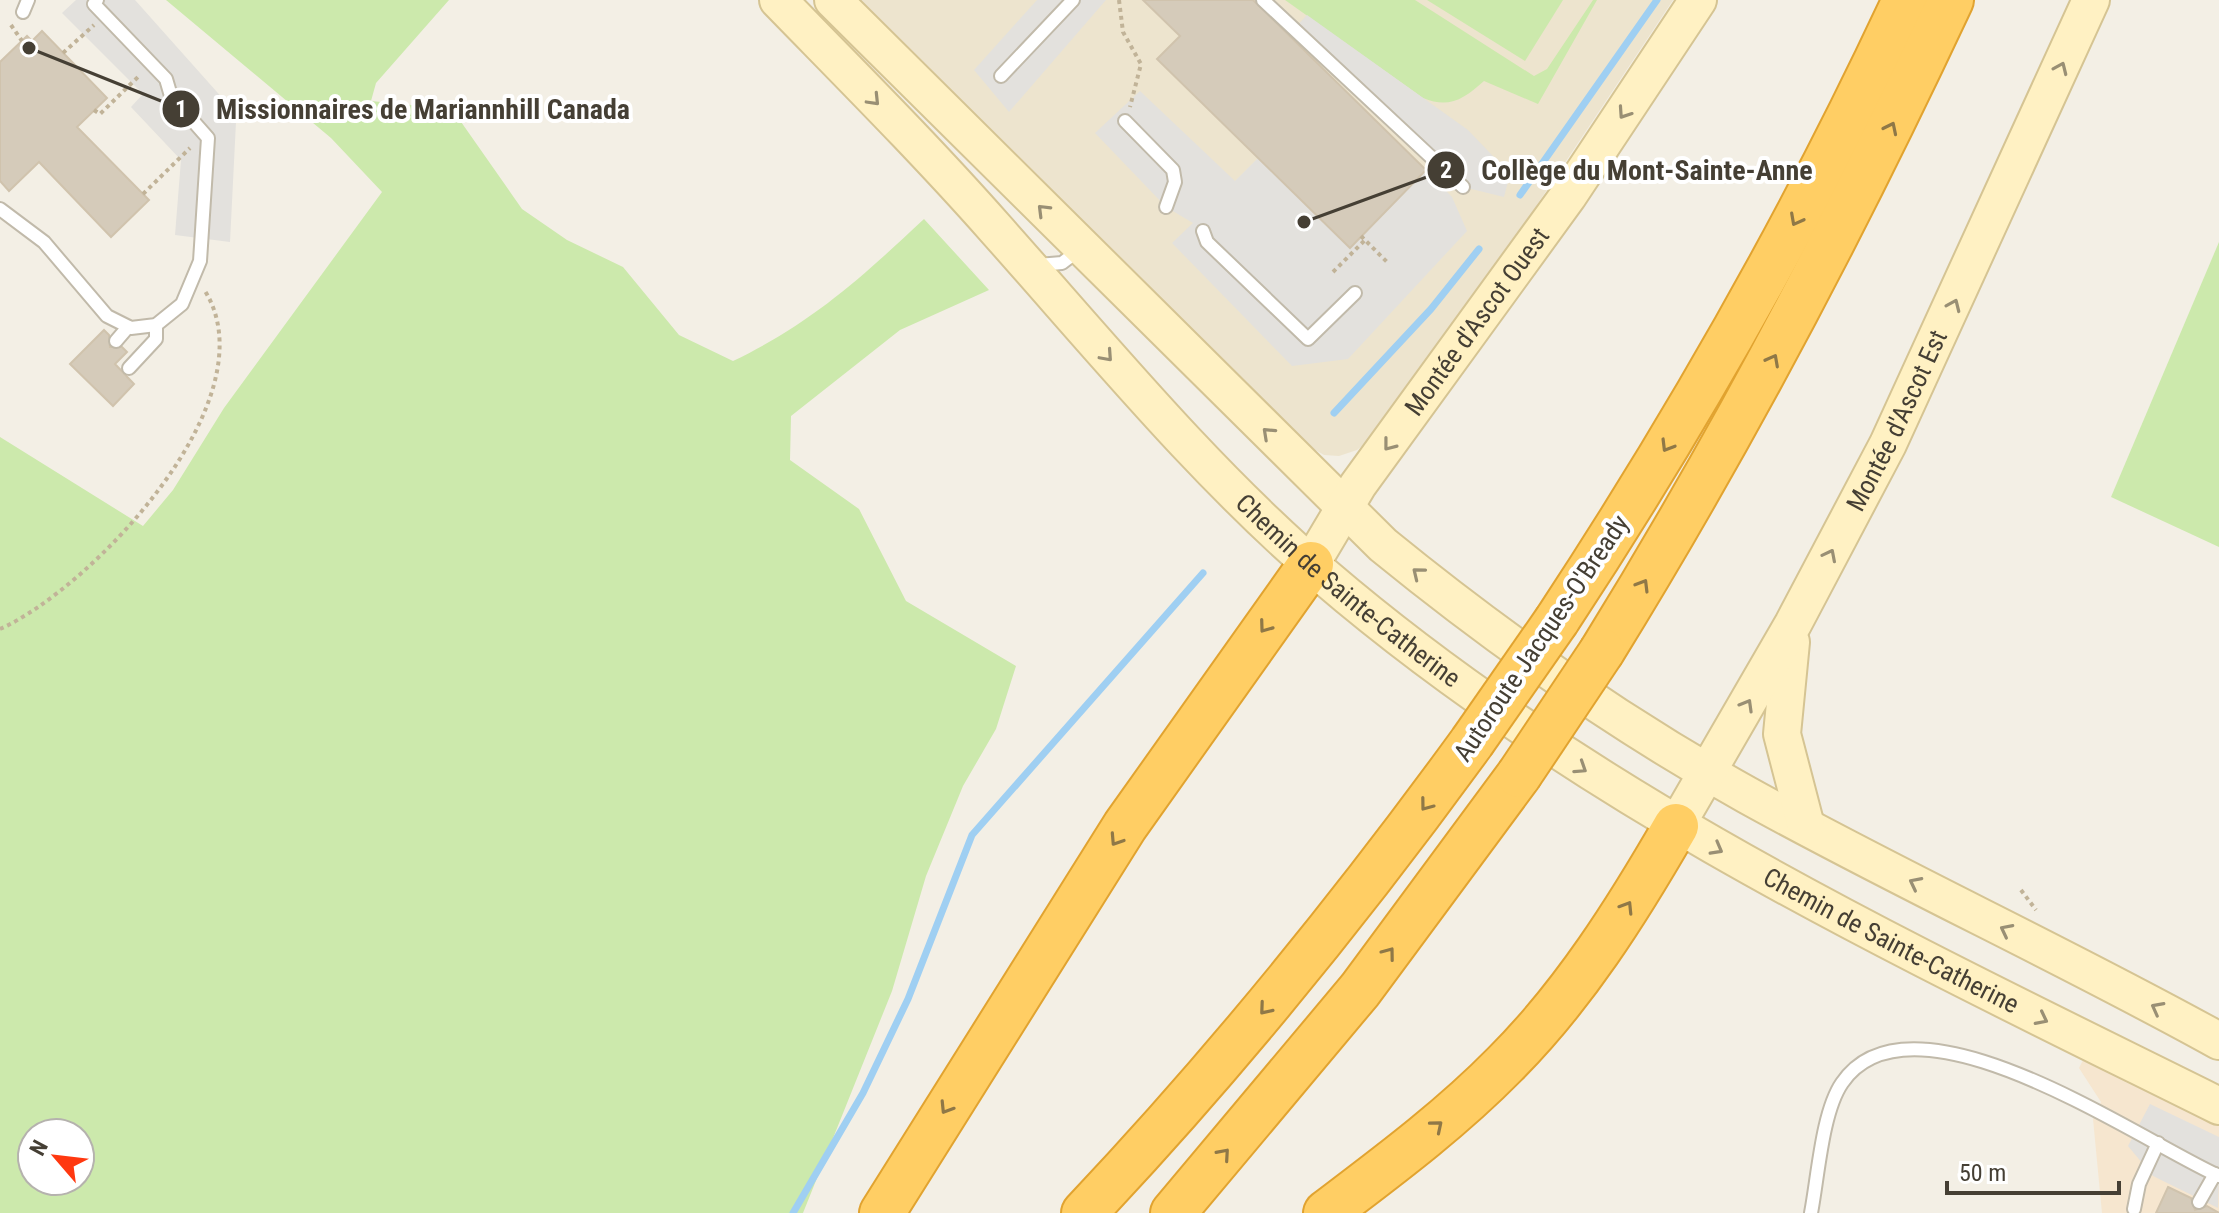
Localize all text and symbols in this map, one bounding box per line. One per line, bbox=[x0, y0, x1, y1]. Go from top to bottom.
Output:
one-way arrow bbox=[2051, 61, 2067, 76]
callout: Missionnaires de Mariannhill Canada bbox=[161, 83, 646, 135]
one-way arrow bbox=[864, 91, 879, 105]
text: Missionnaires de Mariannhill Canada bbox=[216, 93, 630, 126]
text: 1 bbox=[175, 95, 187, 123]
one-way arrow bbox=[1619, 104, 1634, 118]
one-way arrow bbox=[1881, 121, 1897, 136]
callout: Collège du Mont-Sainte-Anne bbox=[1426, 144, 1829, 196]
text: Collège du Mont-Sainte-Anne bbox=[1481, 154, 1813, 187]
text: 2 bbox=[1440, 156, 1452, 184]
one-way arrow bbox=[1038, 205, 1052, 219]
one-way arrow bbox=[1790, 212, 1805, 227]
street label: Montée d'Ascot Ouest bbox=[1399, 222, 1555, 421]
one-way arrow bbox=[1944, 299, 1960, 313]
street label: Montée d'Ascot Est bbox=[1840, 325, 1953, 516]
one-way arrow bbox=[1097, 347, 1111, 362]
one-way arrow bbox=[1764, 353, 1779, 368]
one-way arrow bbox=[1262, 428, 1277, 442]
one-way arrow bbox=[1384, 436, 1398, 451]
one-way arrow bbox=[1662, 437, 1677, 452]
street label: Chemin de Sainte-Catherine bbox=[1230, 488, 1466, 693]
street label: Autoroute Jacques-O'Bready bbox=[1447, 509, 1635, 767]
one-way arrow bbox=[1820, 549, 1835, 564]
one-way arrow bbox=[1412, 568, 1427, 583]
one-way arrow bbox=[1633, 579, 1649, 594]
one-way arrow bbox=[1261, 618, 1275, 633]
one-way arrow bbox=[1737, 699, 1753, 714]
one-way arrow bbox=[1572, 758, 1587, 773]
one-way arrow bbox=[1421, 796, 1435, 811]
one-way arrow bbox=[1110, 831, 1125, 845]
one-way arrow bbox=[1708, 839, 1723, 855]
street label: Chemin de Sainte-Catherine bbox=[1758, 862, 2024, 1019]
one-way arrow bbox=[1908, 877, 1923, 892]
one-way arrow bbox=[1617, 901, 1632, 916]
one-way arrow bbox=[2000, 925, 2015, 940]
one-way arrow bbox=[1379, 947, 1393, 962]
one-way arrow bbox=[1260, 1000, 1275, 1014]
one-way arrow bbox=[2151, 1003, 2166, 1018]
one-way arrow bbox=[2033, 1009, 2048, 1025]
one-way arrow bbox=[941, 1099, 956, 1113]
north arrow bbox=[16, 1117, 96, 1197]
one-way arrow bbox=[1428, 1121, 1443, 1136]
text: N bbox=[25, 1136, 53, 1160]
scale bar bbox=[1947, 1145, 2119, 1195]
one-way arrow bbox=[1215, 1149, 1229, 1164]
text: 50 m bbox=[1959, 1159, 2006, 1187]

